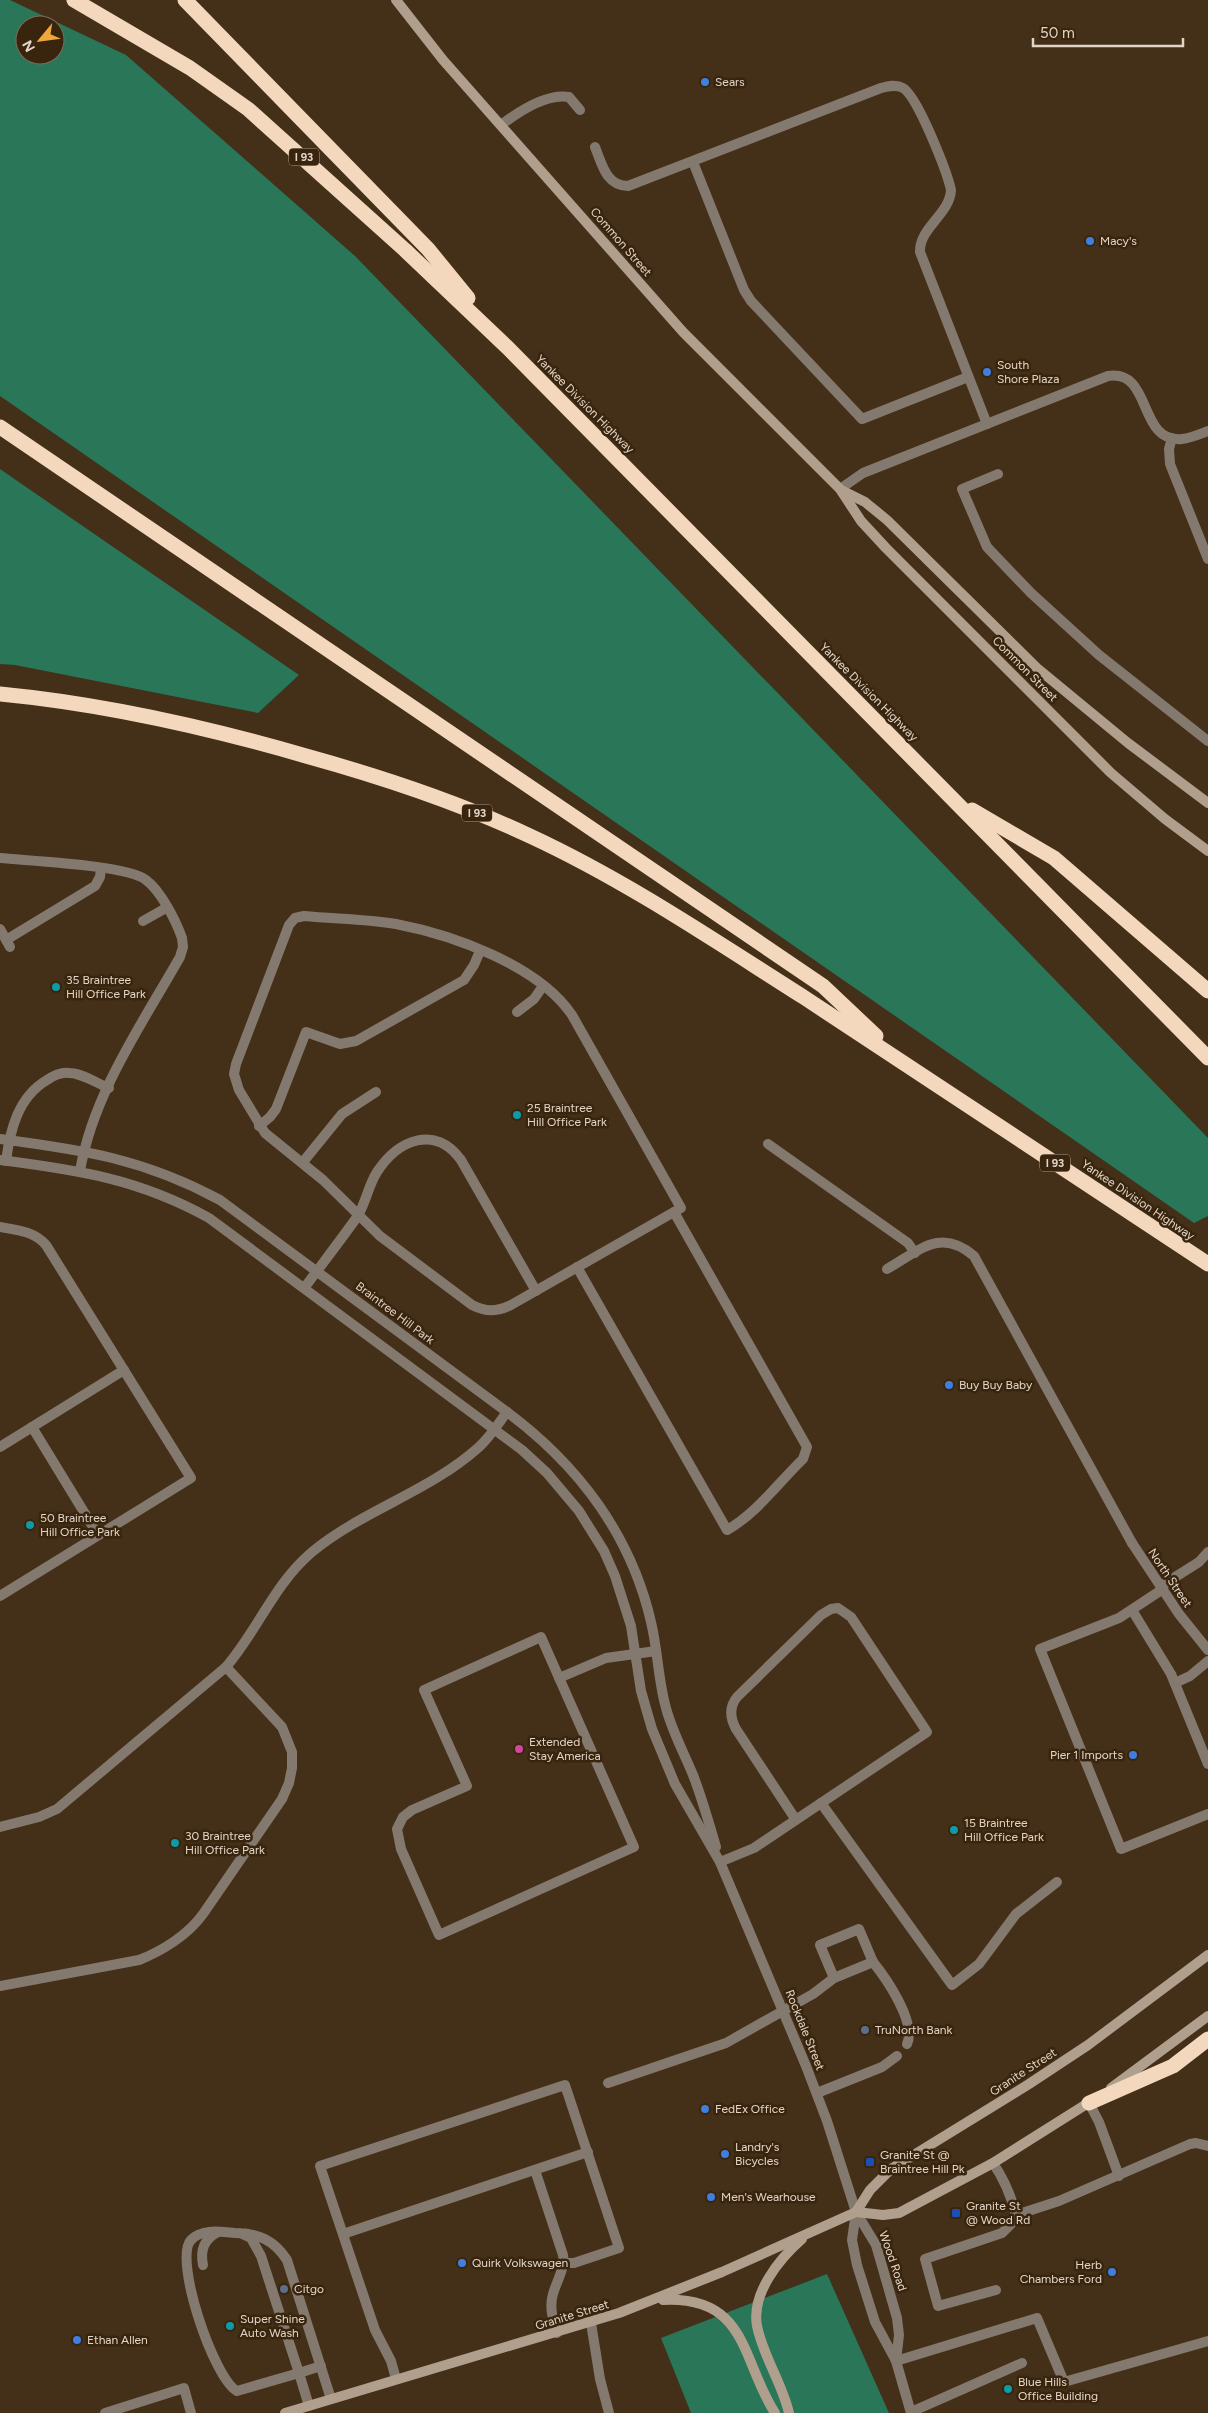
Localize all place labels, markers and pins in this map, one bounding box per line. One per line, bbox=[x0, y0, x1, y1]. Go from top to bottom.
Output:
place label: Sears bbox=[715, 75, 745, 89]
marker: Sears bbox=[699, 76, 711, 88]
place label: Macy's bbox=[1100, 234, 1137, 248]
marker: Macy's bbox=[1084, 235, 1096, 247]
place label: South Shore Plaza bbox=[997, 358, 1059, 386]
marker: South Shore Plaza bbox=[981, 366, 993, 378]
place label: 35 Braintree Hill Office Park bbox=[66, 973, 146, 1001]
marker: 35 Braintree Hill Office Park bbox=[50, 981, 62, 993]
place label: 25 Braintree Hill Office Park bbox=[527, 1101, 607, 1129]
marker: 25 Braintree Hill Office Park bbox=[511, 1109, 523, 1121]
place label: Buy Buy Baby bbox=[959, 1378, 1033, 1392]
marker: Buy Buy Baby bbox=[943, 1379, 955, 1391]
place label: 50 Braintree Hill Office Park bbox=[40, 1511, 120, 1539]
marker: 50 Braintree Hill Office Park bbox=[24, 1519, 36, 1531]
place label: Extended Stay America bbox=[529, 1735, 601, 1763]
marker: Extended Stay America bbox=[513, 1743, 525, 1755]
place label: Pier 1 Imports bbox=[1050, 1748, 1123, 1762]
marker: Pier 1 Imports bbox=[1127, 1749, 1139, 1761]
place label: 15 Braintree Hill Office Park bbox=[964, 1816, 1044, 1844]
marker: 15 Braintree Hill Office Park bbox=[948, 1824, 960, 1836]
place label: 30 Braintree Hill Office Park bbox=[185, 1829, 265, 1857]
marker: 30 Braintree Hill Office Park bbox=[169, 1837, 181, 1849]
place label: TruNorth Bank bbox=[875, 2023, 952, 2037]
marker: TruNorth Bank bbox=[859, 2024, 871, 2036]
place label: FedEx Office bbox=[715, 2102, 785, 2116]
marker: FedEx Office bbox=[699, 2103, 711, 2115]
place label: Landry's Bicycles bbox=[735, 2140, 780, 2168]
marker: Landry's Bicycles bbox=[719, 2148, 731, 2160]
place label: Granite St @ Braintree Hill Pk bbox=[880, 2148, 965, 2176]
marker: Granite St @ Braintree Hill Pk bbox=[864, 2156, 876, 2168]
place label: Men's Wearhouse bbox=[721, 2190, 816, 2204]
marker: Men's Wearhouse bbox=[705, 2191, 717, 2203]
place label: Granite St @ Wood Rd bbox=[966, 2199, 1030, 2227]
marker: Granite St @ Wood Rd bbox=[950, 2207, 962, 2219]
place label: Quirk Volkswagen bbox=[472, 2256, 569, 2270]
marker: Quirk Volkswagen bbox=[456, 2257, 468, 2269]
place label: Herb Chambers Ford bbox=[1020, 2258, 1102, 2286]
marker: Herb Chambers Ford bbox=[1106, 2266, 1118, 2278]
place label: Citgo bbox=[294, 2282, 324, 2296]
marker: Citgo bbox=[278, 2283, 290, 2295]
place label: Super Shine Auto Wash bbox=[240, 2312, 305, 2340]
marker: Super Shine Auto Wash bbox=[224, 2320, 236, 2332]
place label: Ethan Allen bbox=[87, 2333, 148, 2347]
marker: Ethan Allen bbox=[71, 2334, 83, 2346]
place label: Blue Hills Office Building bbox=[1018, 2375, 1098, 2403]
marker: Blue Hills Office Building bbox=[1002, 2383, 1014, 2395]

